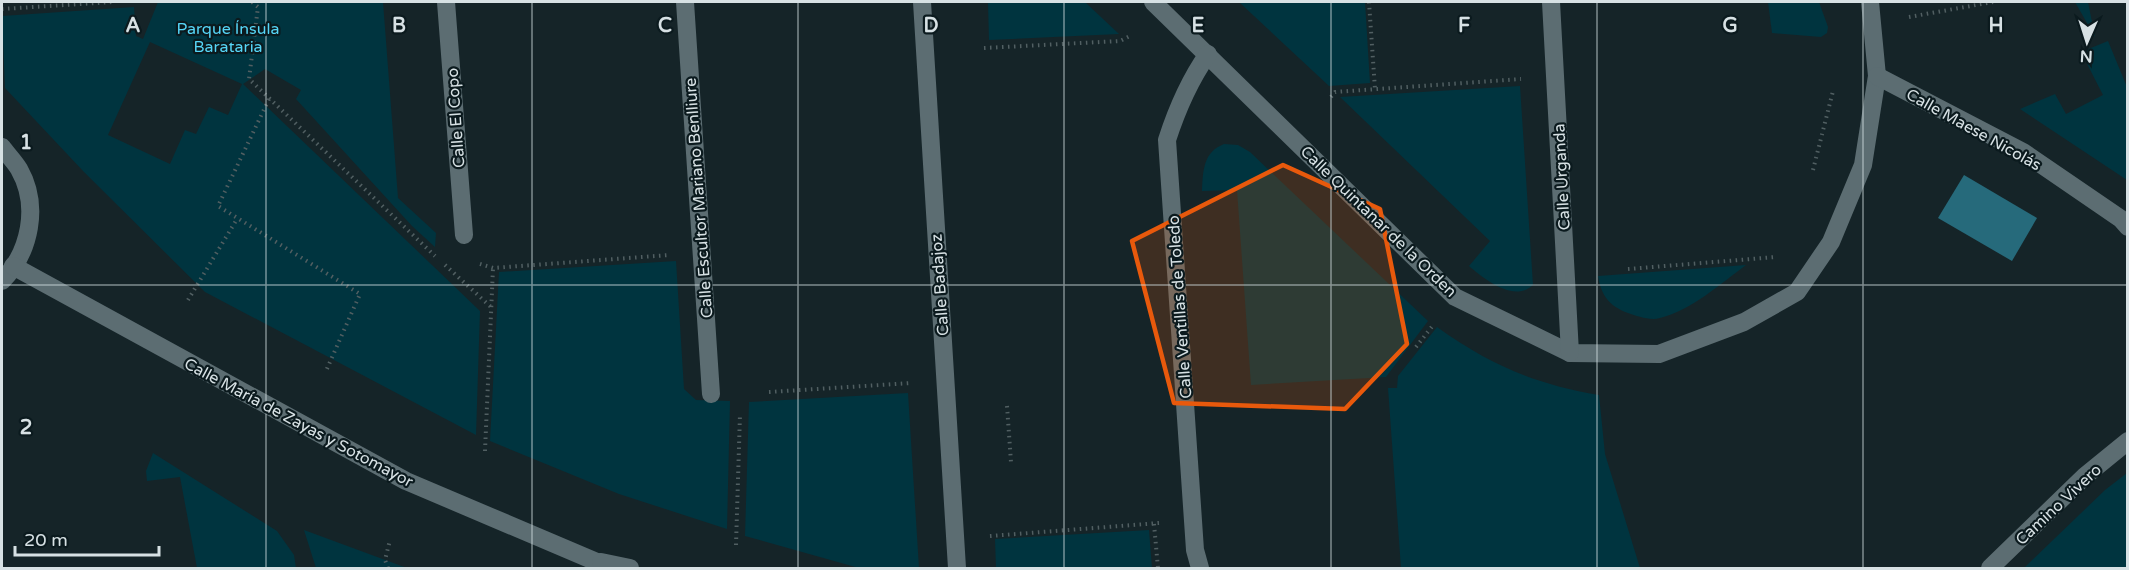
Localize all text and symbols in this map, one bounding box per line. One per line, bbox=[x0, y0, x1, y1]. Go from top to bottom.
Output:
north arrow bbox=[2057, 12, 2117, 72]
text: A bbox=[126, 14, 141, 38]
text: B bbox=[392, 14, 406, 38]
text: C bbox=[658, 14, 672, 38]
text: D bbox=[923, 14, 939, 38]
text: E bbox=[1192, 14, 1205, 38]
text: F bbox=[1458, 14, 1470, 38]
text: G bbox=[1722, 14, 1738, 38]
text: H bbox=[1988, 14, 2004, 38]
park label: Parque Ínsula Barataria bbox=[177, 19, 279, 57]
text: N bbox=[2079, 46, 2093, 66]
street label: Calle El Copo bbox=[443, 67, 469, 169]
street label: Calle Escultor Mariano Benlliure bbox=[681, 77, 717, 319]
street label: Calle Maese Nicolás bbox=[1903, 84, 2044, 175]
street label: Calle Urganda bbox=[1549, 123, 1575, 231]
text: 1 bbox=[20, 131, 32, 155]
street label: Calle Quintanar de la Orden bbox=[1296, 142, 1461, 302]
street label: Calle Ventillas de Toledo bbox=[1164, 215, 1196, 399]
street label: Calle Badajoz bbox=[926, 233, 954, 337]
street label: Calle María de Zayas y Sotomayor bbox=[181, 354, 417, 492]
text: 2 bbox=[20, 416, 32, 440]
street label: Camino Vivero bbox=[2011, 460, 2106, 550]
scale bar bbox=[15, 519, 159, 557]
text: 20 m bbox=[24, 529, 68, 551]

